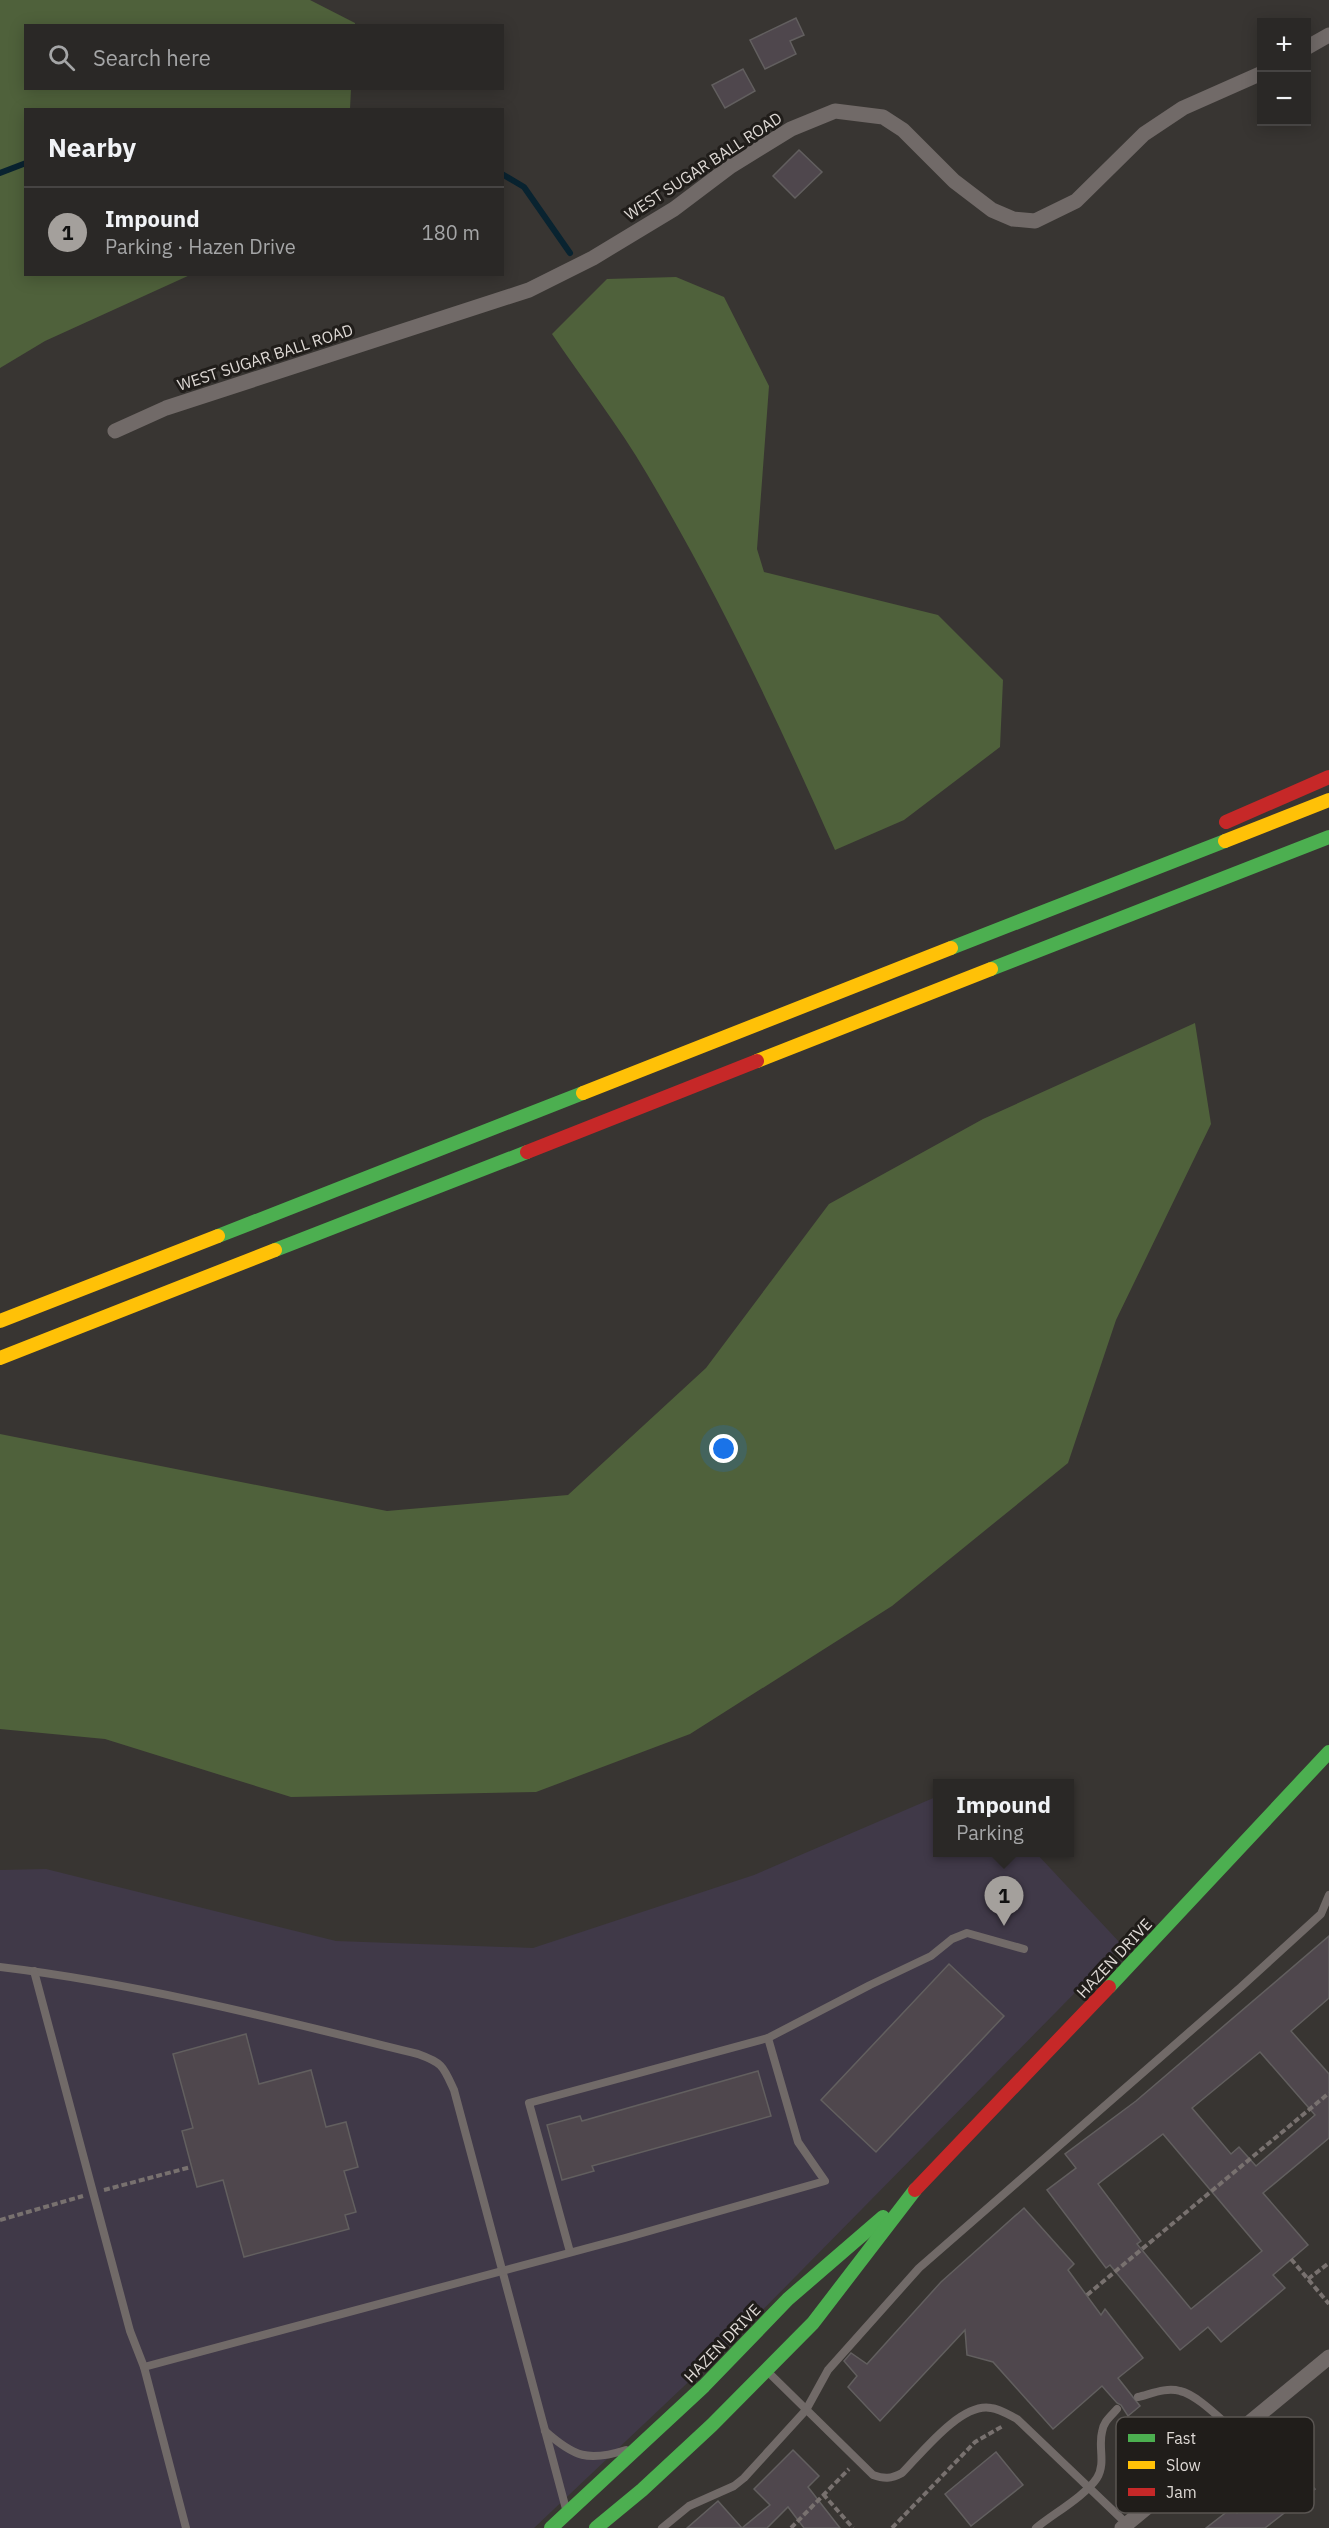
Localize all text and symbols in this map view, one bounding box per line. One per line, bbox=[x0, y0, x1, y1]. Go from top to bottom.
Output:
map controls bbox=[1257, 18, 1311, 126]
button: + bbox=[1257, 18, 1311, 72]
search box bbox=[24, 24, 504, 90]
icon: search bbox=[45, 41, 78, 74]
text: Search here bbox=[93, 43, 211, 72]
button: − bbox=[1257, 72, 1311, 126]
street label: WEST SUGAR BALL ROAD bbox=[621, 108, 785, 224]
text: Nearby bbox=[48, 130, 136, 164]
text: Impound bbox=[105, 204, 200, 233]
text: 1 bbox=[62, 219, 74, 246]
text: 180 m bbox=[422, 219, 480, 246]
text: Parking · Hazen Drive bbox=[105, 233, 296, 260]
street label: WEST SUGAR BALL ROAD bbox=[175, 319, 355, 395]
your location bbox=[709, 1434, 738, 1463]
popup bbox=[933, 1779, 1074, 1857]
text: Impound bbox=[956, 1790, 1051, 1819]
text: Parking bbox=[956, 1819, 1024, 1846]
pin: 1 bbox=[984, 1876, 1024, 1926]
street label: HAZEN DRIVE bbox=[1072, 1914, 1156, 2002]
street label: HAZEN DRIVE bbox=[679, 2299, 765, 2387]
legend bbox=[1116, 2417, 1314, 2513]
text: Fast bbox=[1166, 2428, 1196, 2448]
text: Slow bbox=[1166, 2455, 1201, 2475]
text: Jam bbox=[1166, 2482, 1197, 2502]

